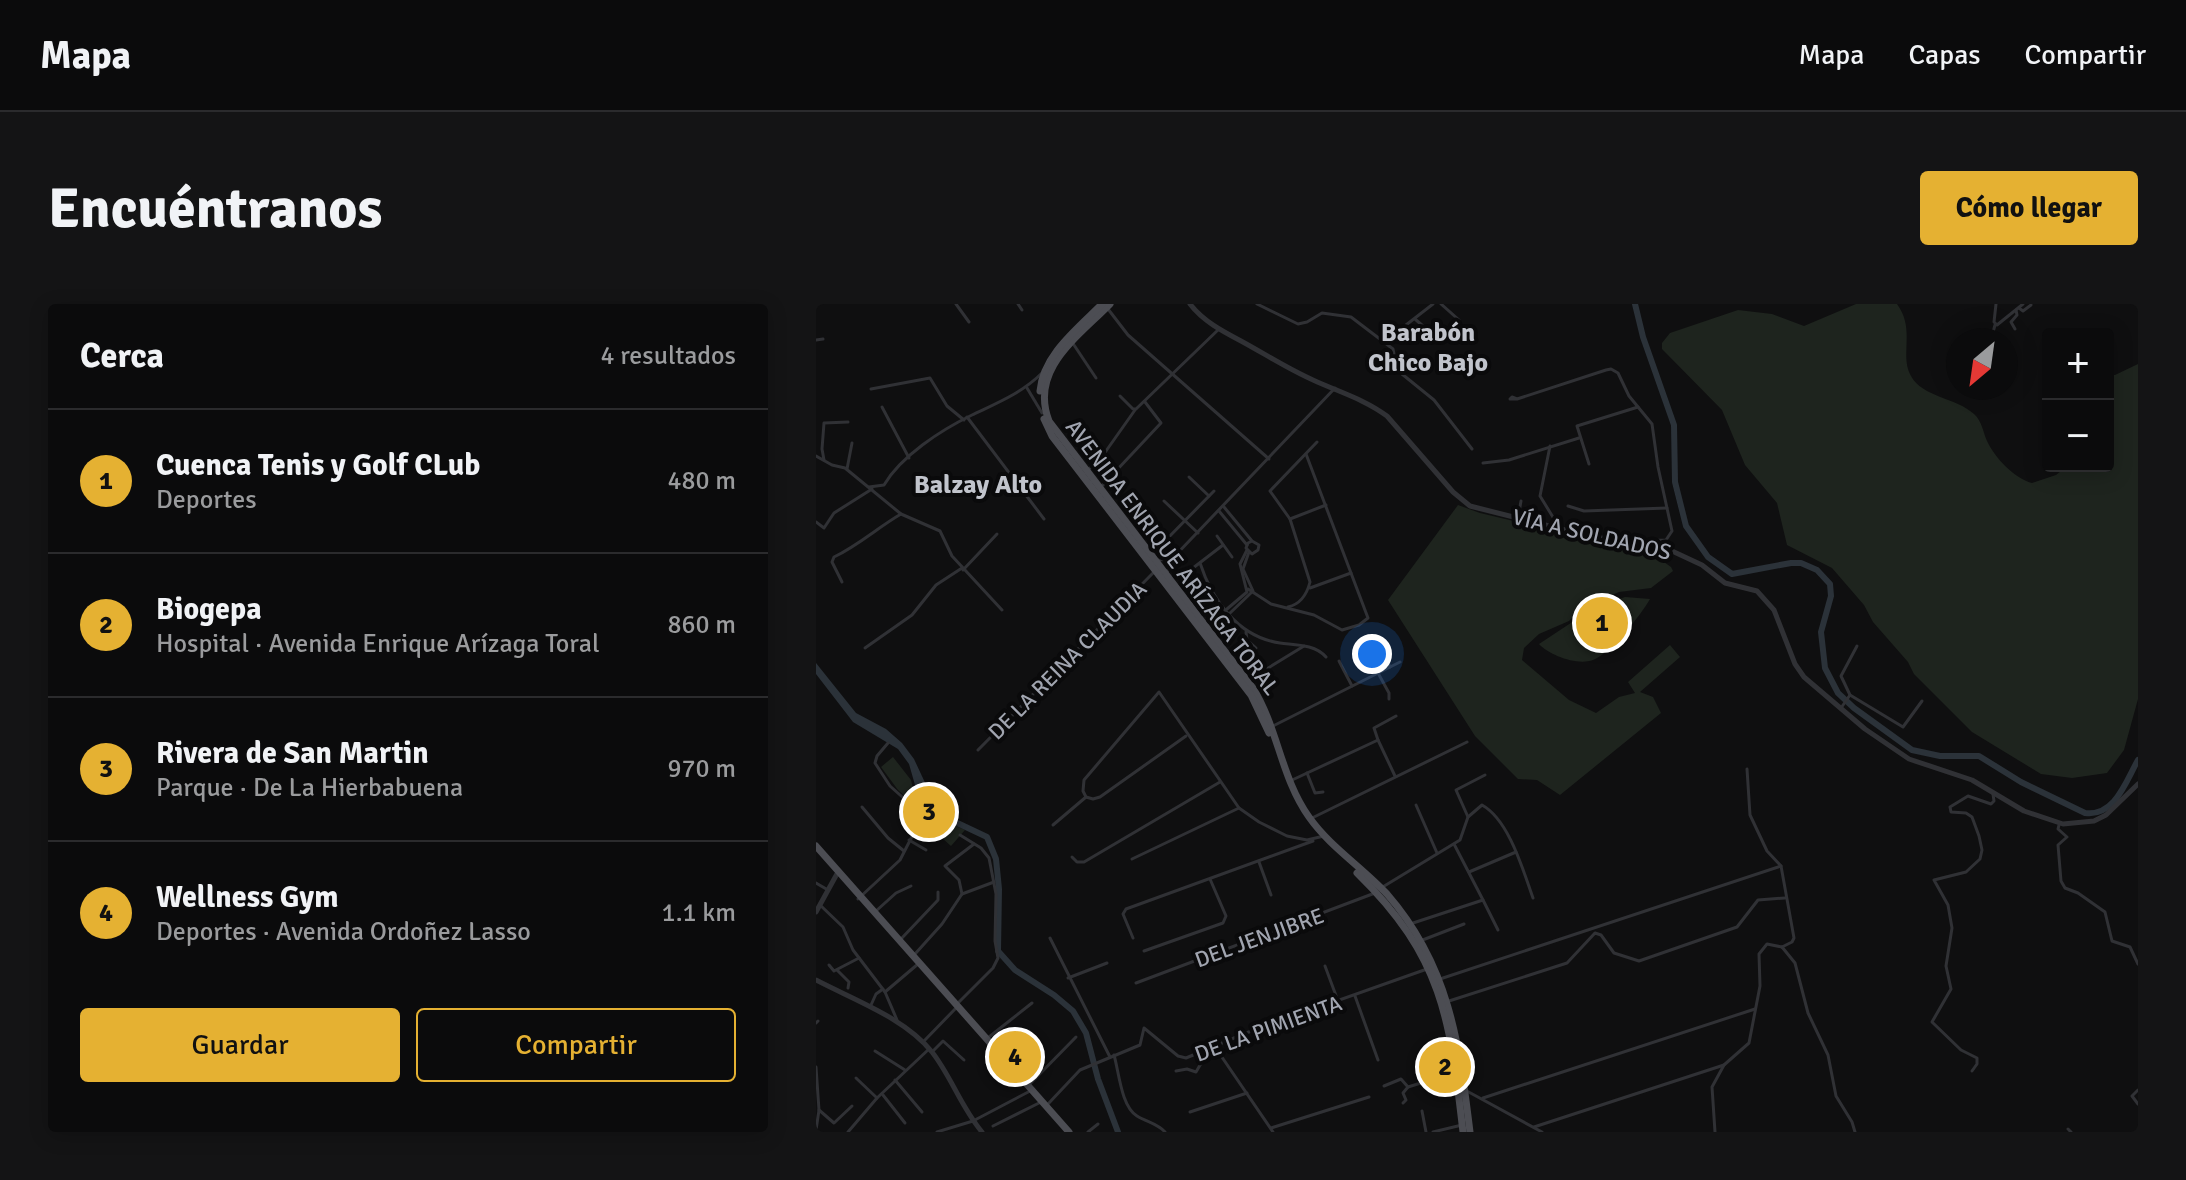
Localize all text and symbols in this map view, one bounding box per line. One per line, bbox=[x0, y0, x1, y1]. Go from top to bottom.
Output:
text: Mapa bbox=[40, 32, 131, 79]
text: Mapa bbox=[1799, 38, 1864, 72]
text: Capas bbox=[1908, 38, 1981, 72]
text: Compartir bbox=[2025, 38, 2146, 72]
button: Cómo llegar bbox=[1920, 171, 2138, 245]
text: Encuéntranos bbox=[48, 174, 382, 243]
district label: Barabón Chico Bajo bbox=[1368, 317, 1488, 379]
north arrow bbox=[1946, 328, 2018, 400]
map controls bbox=[2042, 328, 2114, 472]
button: + bbox=[2042, 328, 2114, 400]
text: Cerca bbox=[80, 335, 164, 377]
text: 4 resultados bbox=[600, 340, 736, 372]
button: − bbox=[2042, 400, 2114, 472]
street label: AVENIDA ENRIQUE ARÍZAGA TORAL bbox=[1060, 414, 1285, 700]
text: Cuenca Tenis y Golf CLub bbox=[156, 447, 480, 484]
text: 1 bbox=[99, 465, 113, 497]
text: 480 m bbox=[667, 465, 736, 497]
district label: Balzay Alto bbox=[914, 469, 1042, 501]
text: Deportes bbox=[156, 484, 257, 516]
street label: VÍA A SOLDADOS bbox=[1510, 503, 1674, 566]
street label: DE LA REINA CLAUDIA bbox=[983, 575, 1153, 745]
text: Biogepa bbox=[156, 591, 262, 628]
pin: 1 bbox=[1576, 593, 1628, 653]
text: 2 bbox=[99, 609, 113, 641]
text: 860 m bbox=[667, 609, 736, 641]
text: Hospital · Avenida Enrique Arízaga Toral bbox=[156, 628, 600, 660]
your location bbox=[1352, 634, 1392, 674]
text: Rivera de San Martin bbox=[156, 735, 429, 772]
text: 3 bbox=[99, 753, 113, 785]
text: 970 m bbox=[667, 753, 736, 785]
text: Parque · De La Hierbabuena bbox=[156, 772, 463, 804]
pin: 3 bbox=[903, 782, 955, 842]
text: Wellness Gym bbox=[156, 879, 338, 916]
text: 4 bbox=[99, 897, 113, 929]
text: 1.1 km bbox=[662, 897, 736, 929]
street label: DEL JENJIBRE bbox=[1191, 902, 1327, 973]
text: Deportes · Avenida Ordoñez Lasso bbox=[156, 916, 531, 948]
street label: DE LA PIMIENTA bbox=[1191, 989, 1346, 1068]
button: Guardar bbox=[80, 1008, 400, 1082]
button: Compartir bbox=[416, 1008, 736, 1082]
pin: 4 bbox=[989, 1027, 1041, 1087]
pin: 2 bbox=[1419, 1037, 1471, 1097]

